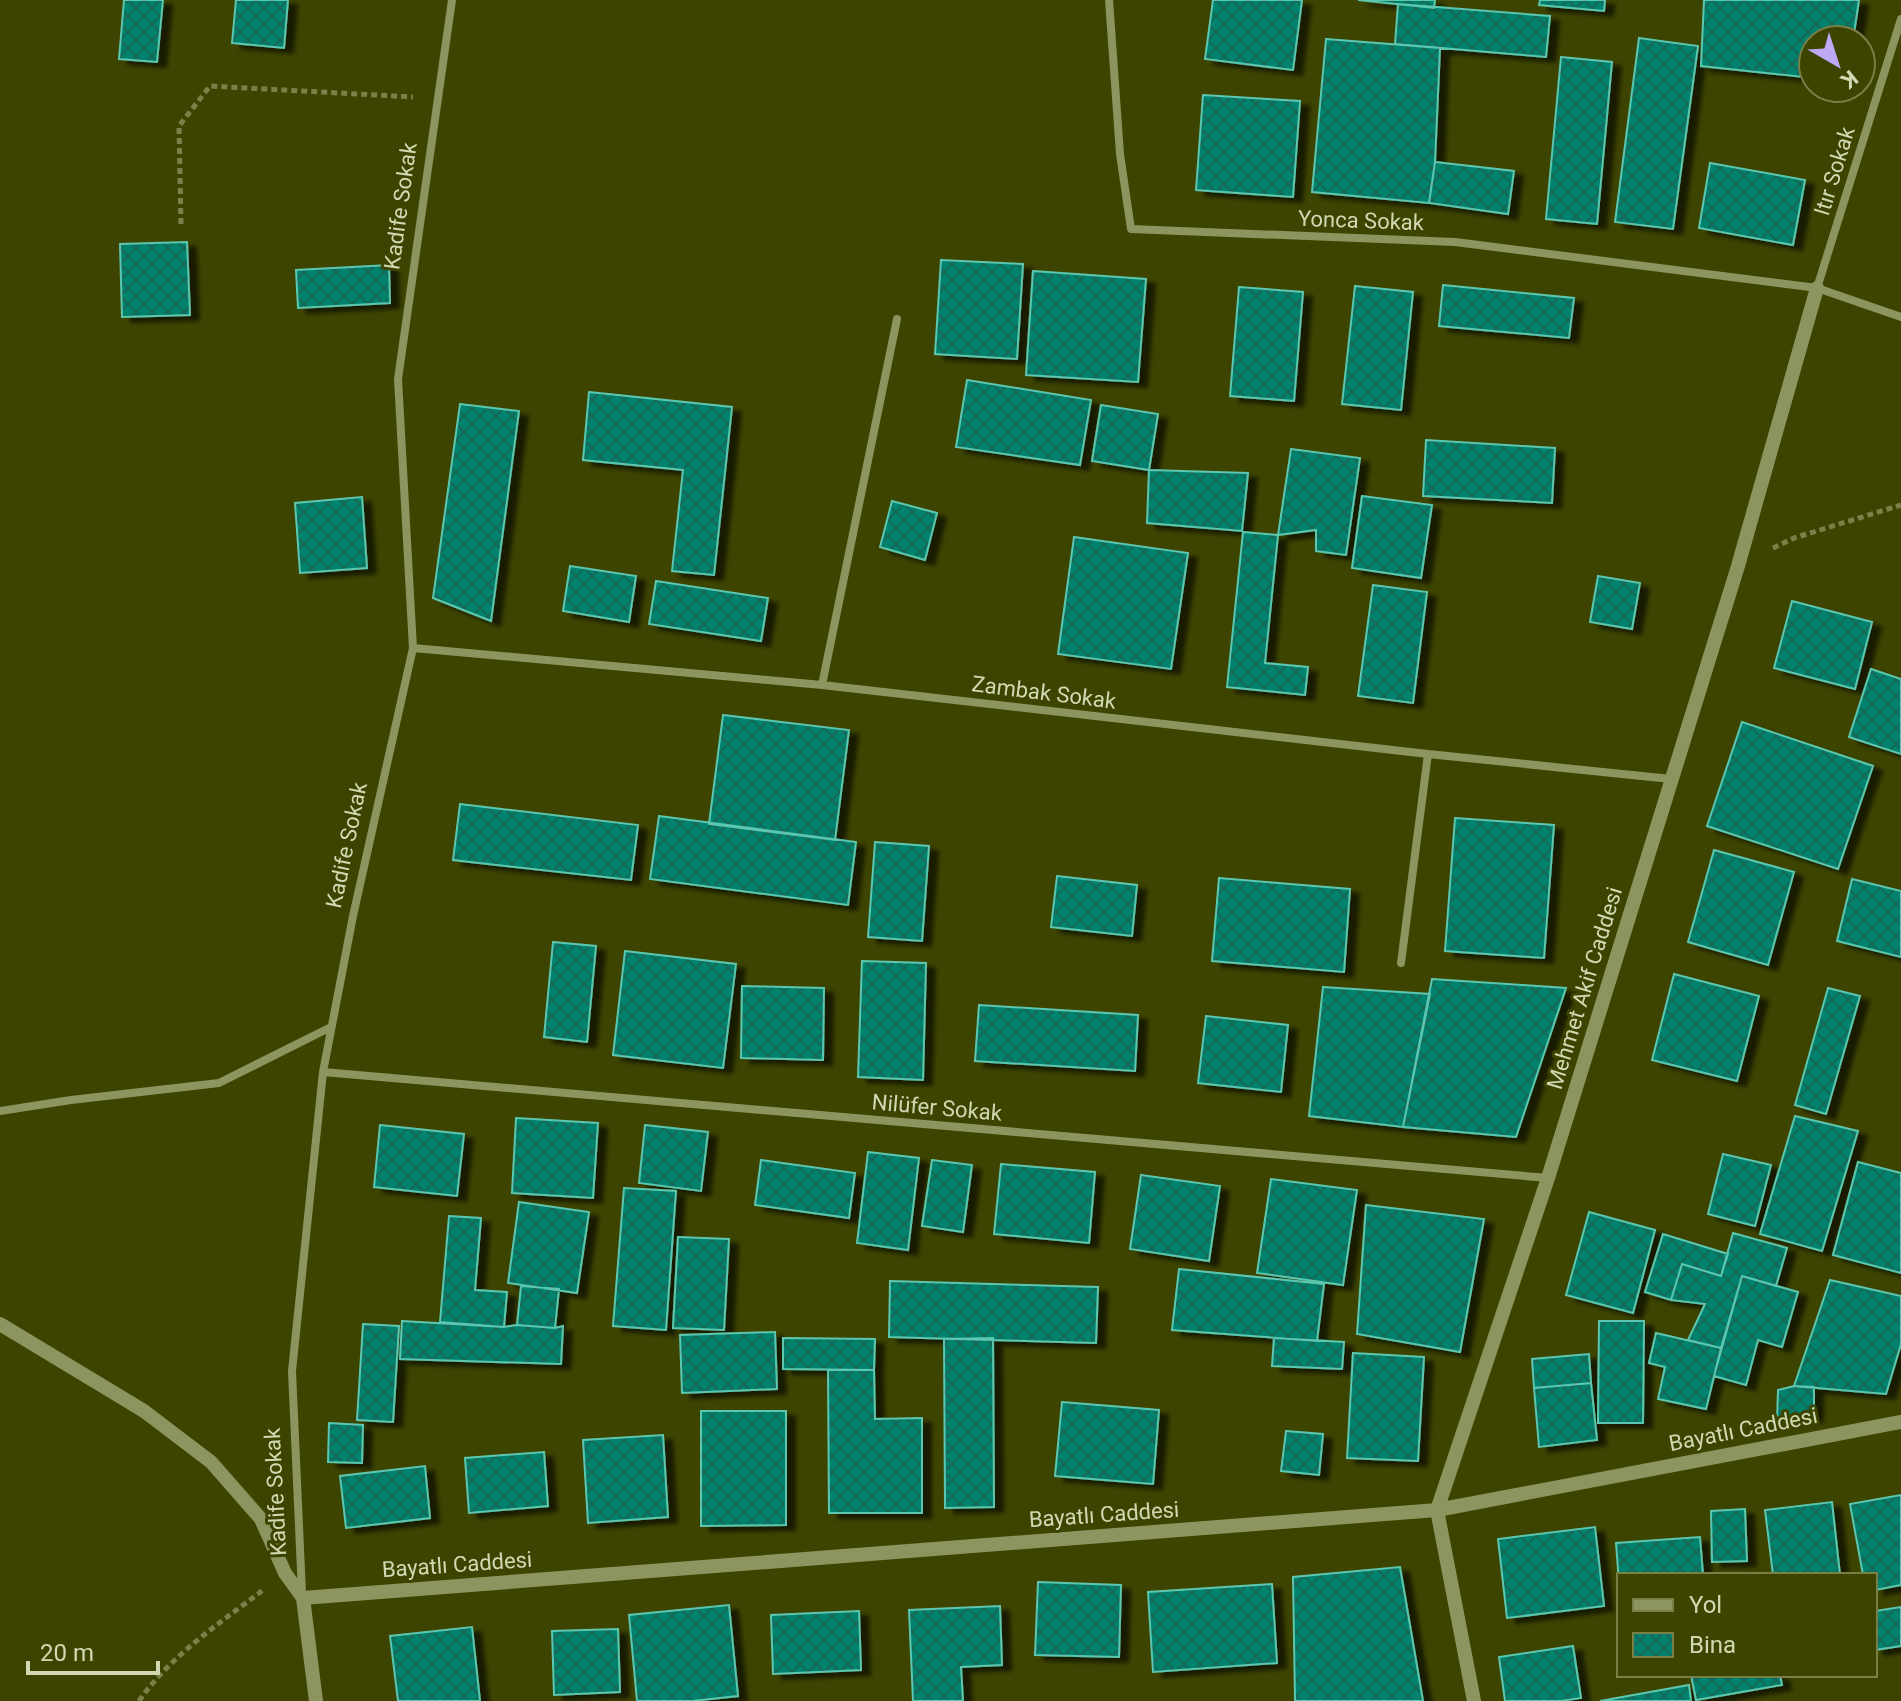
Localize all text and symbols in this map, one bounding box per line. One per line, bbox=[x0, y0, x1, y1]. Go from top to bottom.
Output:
north arrow bbox=[1797, 24, 1877, 104]
text: K bbox=[1835, 65, 1863, 94]
street label: Itır Sokak bbox=[1809, 123, 1860, 219]
street label: Kadife Sokak bbox=[379, 140, 422, 271]
street label: Yonca Sokak bbox=[1298, 206, 1425, 235]
street label: Zambak Sokak bbox=[970, 671, 1118, 714]
street label: Kadife Sokak bbox=[321, 779, 372, 910]
street label: Mehmet Akif Caddesi bbox=[1542, 884, 1627, 1092]
street label: Nilüfer Sokak bbox=[871, 1089, 1004, 1126]
street label: Bayatlı Caddesi bbox=[1667, 1403, 1819, 1456]
street label: Kadife Sokak bbox=[260, 1427, 291, 1557]
street label: Bayatlı Caddesi bbox=[1028, 1497, 1180, 1532]
street label: Bayatlı Caddesi bbox=[381, 1547, 533, 1582]
legend bbox=[1617, 1573, 1877, 1677]
text: Yol bbox=[1689, 1591, 1722, 1619]
scale bar bbox=[28, 1625, 158, 1675]
text: Bina bbox=[1689, 1631, 1736, 1659]
text: 20 m bbox=[40, 1639, 94, 1667]

